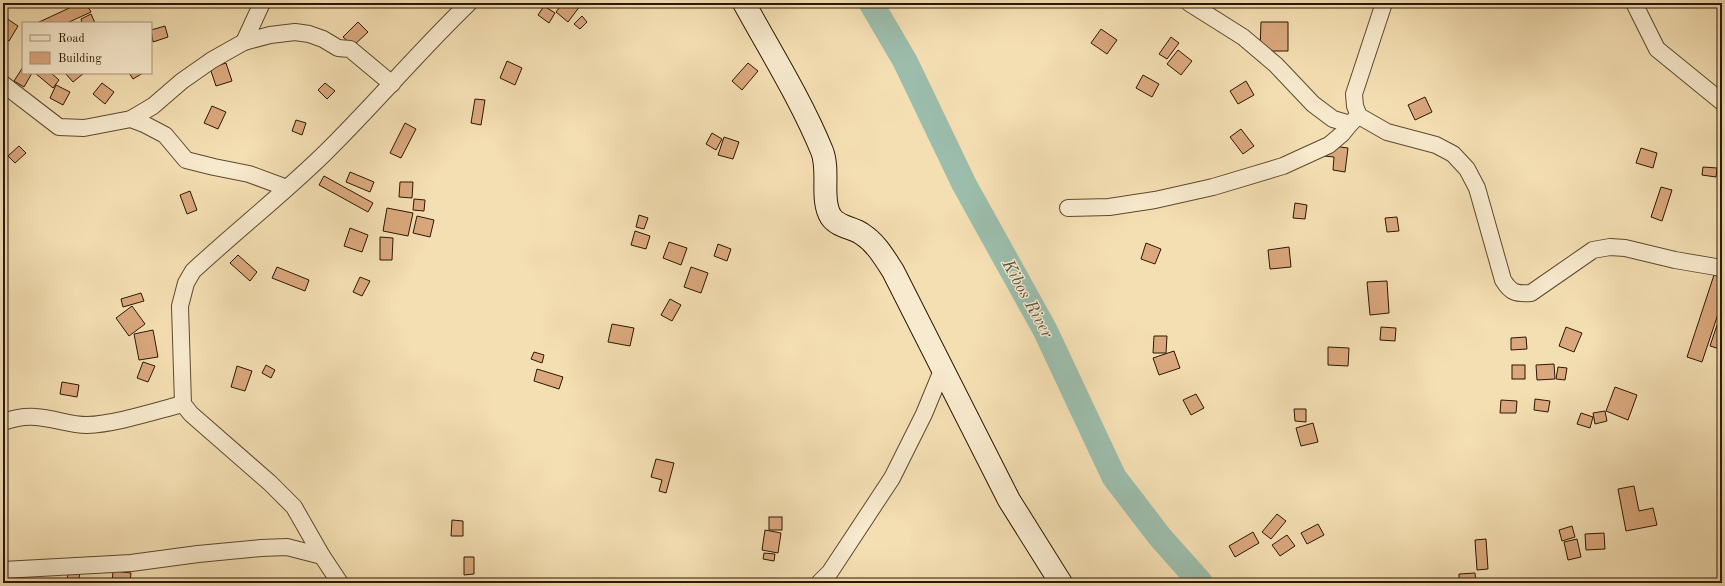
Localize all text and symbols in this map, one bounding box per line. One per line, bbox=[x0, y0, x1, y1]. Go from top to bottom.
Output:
legend bbox=[22, 22, 152, 74]
text: Road bbox=[58, 33, 85, 45]
text: Building bbox=[58, 53, 102, 65]
water label: Kibos River bbox=[998, 256, 1056, 342]

